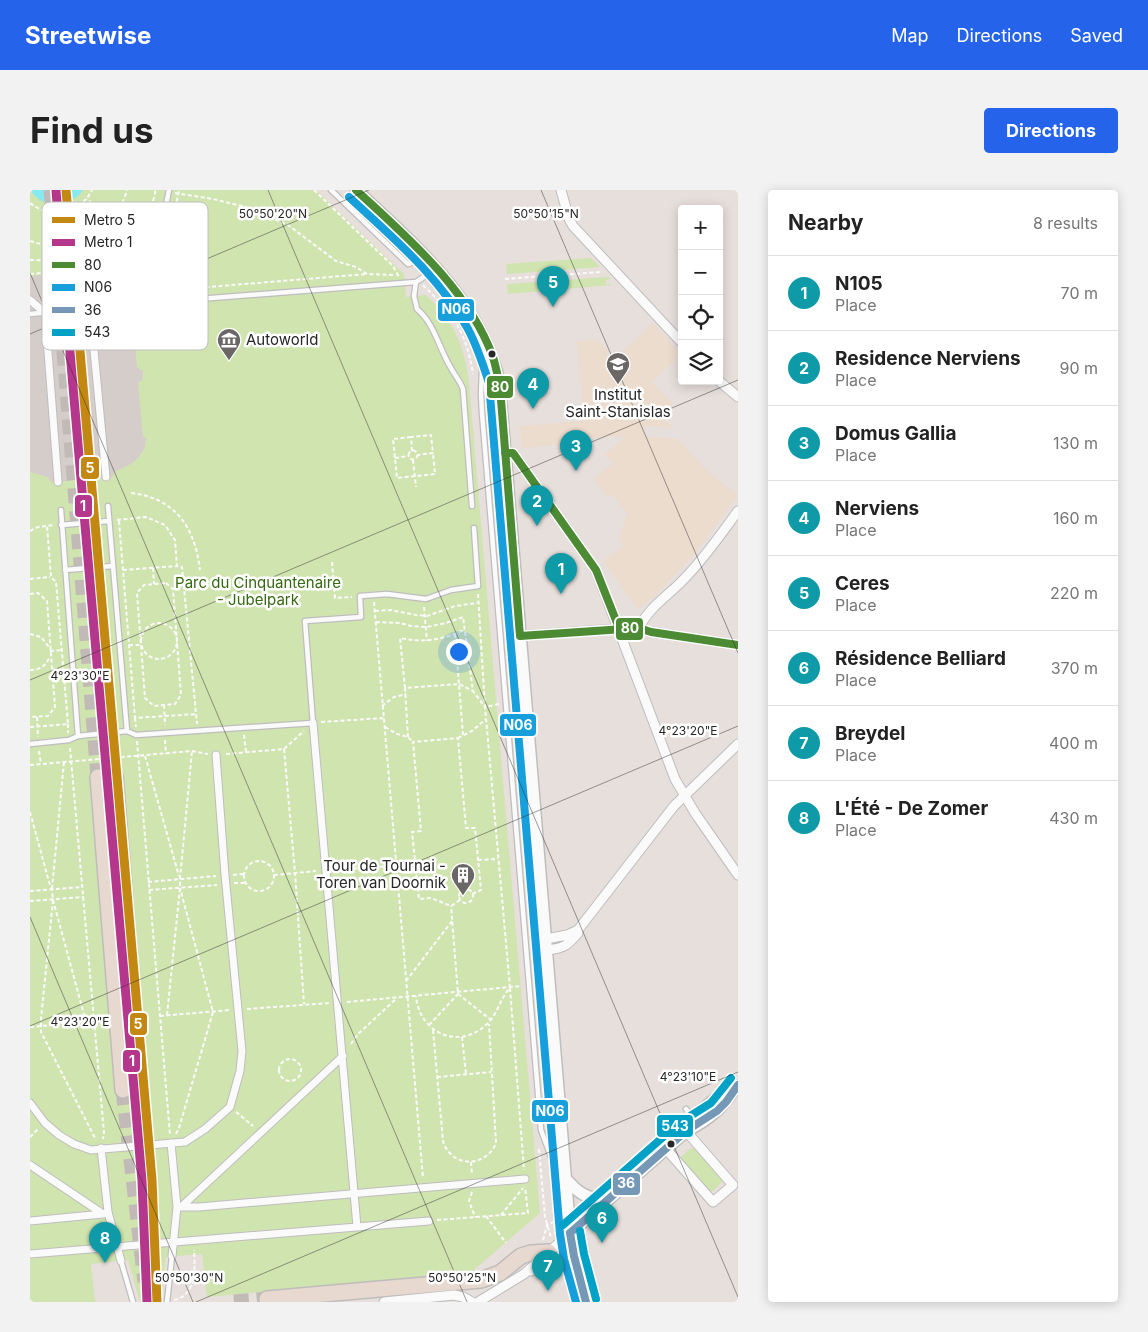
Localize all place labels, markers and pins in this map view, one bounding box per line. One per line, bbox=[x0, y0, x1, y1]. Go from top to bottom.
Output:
pin: 5 bbox=[537, 266, 569, 307]
museum icon: Autoworld bbox=[216, 327, 242, 361]
place label: Autoworld bbox=[246, 330, 318, 349]
unlabelled marker bbox=[487, 349, 497, 359]
school or university icon: Institut Saint-Stanislas bbox=[605, 351, 631, 385]
pin: 4 bbox=[517, 368, 549, 409]
place label: Institut Saint-Stanislas bbox=[565, 385, 671, 421]
pin: 3 bbox=[560, 430, 592, 471]
pin: 2 bbox=[521, 485, 553, 526]
pin: 1 bbox=[545, 553, 577, 594]
place label: Tour de Tournai - Toren van Doornik bbox=[316, 856, 447, 892]
building icon: Tour de Tournai - Toren van Doornik bbox=[450, 862, 476, 896]
unlabelled marker bbox=[666, 1139, 676, 1149]
pin: 6 bbox=[586, 1202, 618, 1243]
pin: 8 bbox=[89, 1222, 121, 1263]
pin: 7 bbox=[532, 1250, 564, 1291]

